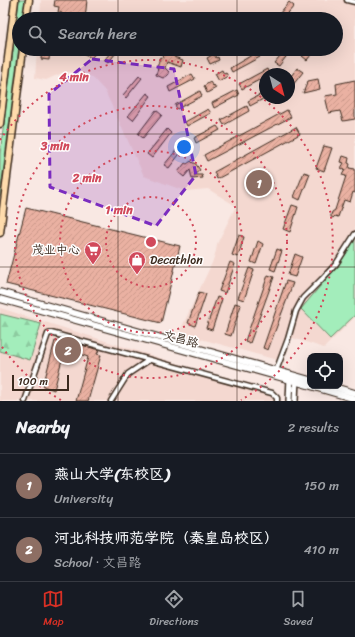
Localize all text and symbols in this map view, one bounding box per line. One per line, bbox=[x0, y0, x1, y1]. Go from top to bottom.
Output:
search box bbox=[12, 12, 343, 56]
text: Search here bbox=[58, 21, 137, 47]
icon: search bbox=[26, 23, 48, 45]
text: 4 min bbox=[58, 66, 89, 88]
north arrow bbox=[259, 68, 295, 104]
text: 3 min bbox=[40, 135, 70, 157]
your location bbox=[174, 137, 194, 157]
text: 2 min bbox=[71, 167, 102, 189]
pin: 1 bbox=[246, 168, 272, 198]
text: 1 min bbox=[105, 199, 133, 221]
centre of rings bbox=[144, 235, 158, 249]
place label: 茂业中心 bbox=[32, 239, 80, 261]
supermarket icon: 茂业中心 bbox=[83, 240, 103, 265]
place label: Decathlon bbox=[150, 249, 203, 271]
shop icon: Decathlon bbox=[127, 250, 147, 275]
street label: 文昌路 bbox=[161, 324, 201, 354]
pin: 2 bbox=[55, 335, 81, 365]
map controls bbox=[307, 353, 343, 389]
button: locate bbox=[307, 353, 343, 389]
text: 100 m bbox=[18, 372, 48, 391]
scale bar bbox=[12, 373, 69, 392]
text: Nearby bbox=[16, 412, 70, 442]
text: 2 results bbox=[288, 416, 339, 439]
text: 燕山大学(东校区) bbox=[54, 461, 170, 487]
text: 1 bbox=[26, 474, 32, 497]
text: 150 m bbox=[304, 474, 339, 497]
text: University bbox=[54, 487, 113, 510]
text: 河北科技师范学院（秦皇岛校区） bbox=[54, 525, 279, 551]
text: 2 bbox=[25, 538, 33, 561]
text: 410 m bbox=[304, 538, 339, 561]
text: School · 文昌路 bbox=[54, 551, 142, 574]
tab: Map bbox=[42, 588, 64, 631]
tab: Directions bbox=[149, 588, 199, 631]
tab: Saved bbox=[284, 588, 313, 631]

